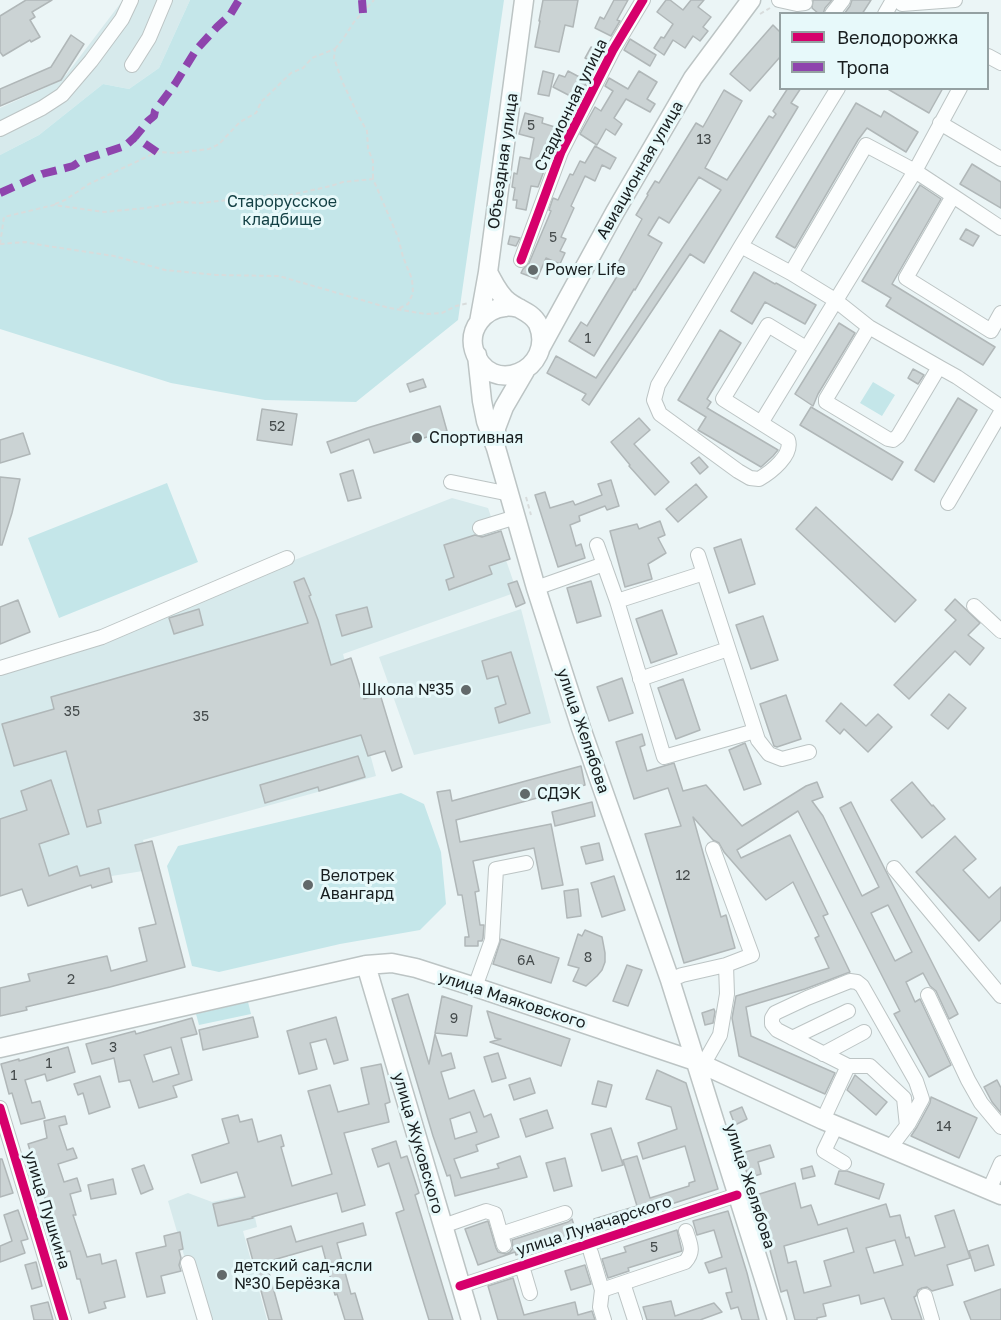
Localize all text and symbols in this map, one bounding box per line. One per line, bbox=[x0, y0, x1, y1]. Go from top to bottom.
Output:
legend bbox=[779, 12, 989, 90]
text: Велодорожка bbox=[837, 26, 958, 48]
street label: Стадионная улица bbox=[531, 36, 611, 174]
text: Тропа bbox=[837, 56, 889, 78]
street label: Объездная улица bbox=[484, 92, 522, 230]
street label: Авиационная улица bbox=[593, 97, 687, 243]
house number: 5 bbox=[527, 118, 535, 134]
house number: 13 bbox=[697, 132, 711, 148]
park label: Старорусское кладбище bbox=[227, 192, 337, 230]
house number: 5 bbox=[549, 230, 557, 246]
place label: Power Life bbox=[545, 260, 625, 280]
marker: Power Life bbox=[526, 263, 540, 277]
house number: 1 bbox=[585, 331, 591, 347]
house number: 52 bbox=[269, 419, 285, 435]
place label: Спортивная bbox=[429, 428, 523, 448]
marker: Спортивная bbox=[410, 431, 424, 445]
street label: улица Желябова bbox=[553, 666, 613, 796]
place label: Школа №35 bbox=[362, 680, 454, 700]
marker: Школа №35 bbox=[459, 683, 473, 697]
house number: 35 bbox=[64, 704, 80, 720]
house number: 35 bbox=[193, 709, 209, 725]
place label: СДЭК bbox=[537, 784, 581, 804]
marker: СДЭК bbox=[518, 787, 532, 801]
place label: Велотрек Авангард bbox=[320, 866, 395, 904]
house number: 12 bbox=[676, 868, 690, 884]
marker: Велотрек Авангард bbox=[301, 878, 315, 892]
house number: 8 bbox=[584, 950, 592, 966]
house number: 6А bbox=[517, 953, 535, 969]
street label: улица Маяковского bbox=[436, 967, 588, 1033]
house number: 2 bbox=[67, 972, 75, 988]
house number: 9 bbox=[450, 1011, 458, 1027]
house number: 3 bbox=[109, 1040, 117, 1056]
house number: 1 bbox=[46, 1056, 52, 1072]
house number: 1 bbox=[11, 1068, 17, 1084]
street label: улица Жуковского bbox=[389, 1070, 447, 1216]
house number: 14 bbox=[936, 1119, 952, 1135]
street label: улица Желябова bbox=[721, 1121, 779, 1251]
street label: улица Пушкина bbox=[20, 1149, 74, 1271]
street label: улица Луначарского bbox=[514, 1192, 674, 1260]
house number: 5 bbox=[650, 1240, 658, 1256]
place label: детский сад-ясли №30 Берёзка bbox=[234, 1256, 372, 1294]
marker: детский сад-ясли №30 Берёзка bbox=[215, 1268, 229, 1282]

